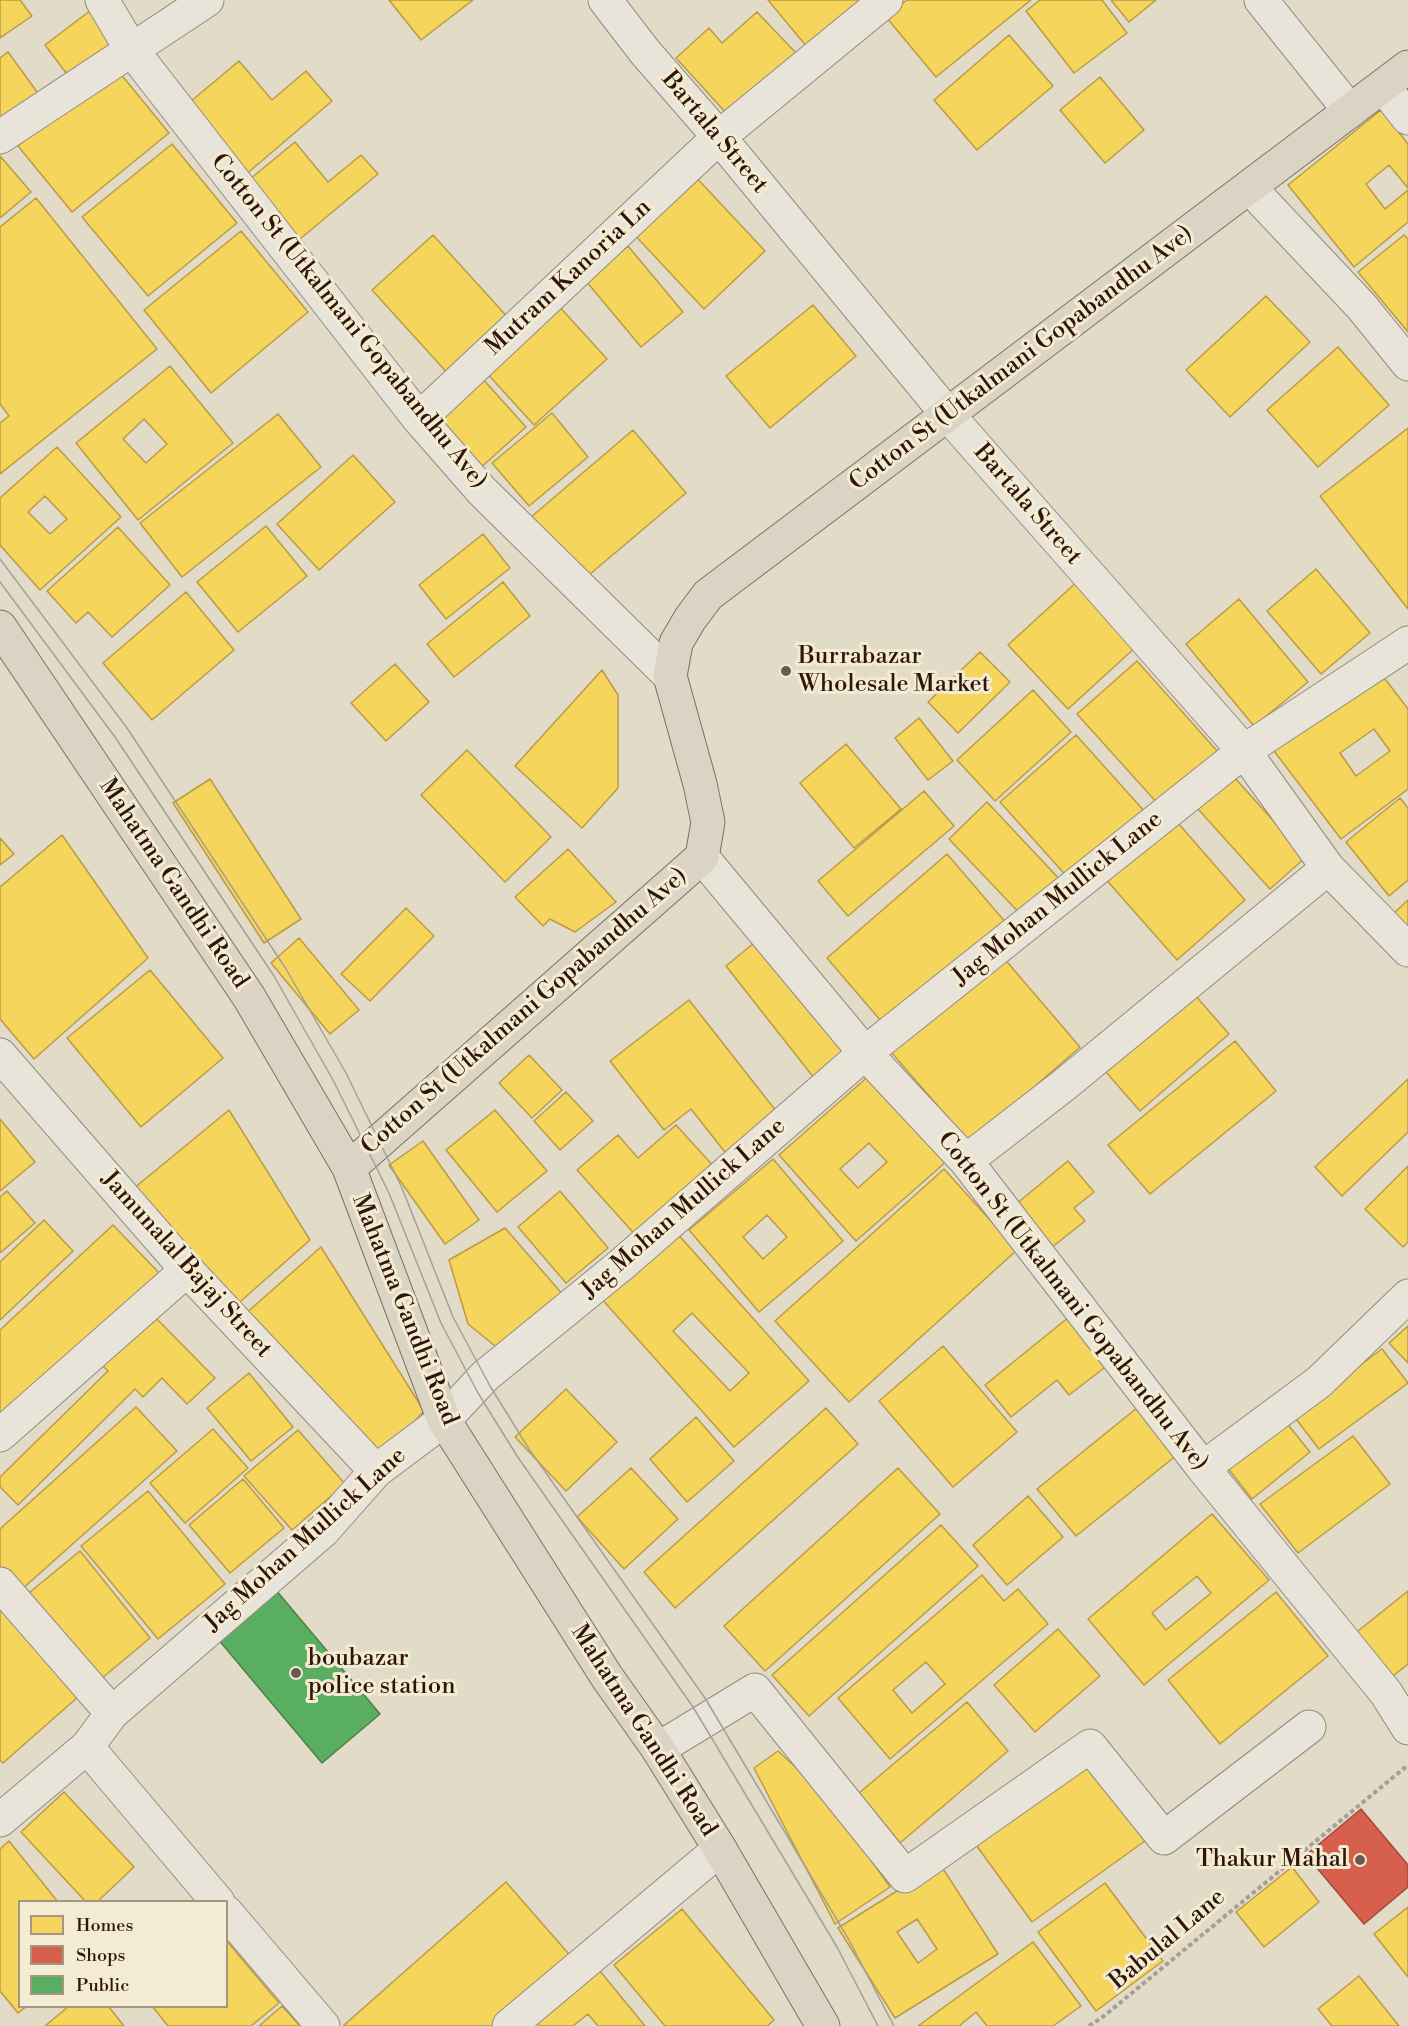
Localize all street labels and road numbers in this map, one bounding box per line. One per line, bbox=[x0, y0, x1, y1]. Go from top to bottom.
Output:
street label: Bartala Street bbox=[655, 66, 773, 200]
street label: Cotton St (Utkalmani Gopabandhu Ave) bbox=[204, 149, 492, 495]
street label: Mutram Kanoria Ln bbox=[480, 194, 658, 362]
street label: Cotton St (Utkalmani Gopabandhu Ave) bbox=[844, 220, 1200, 498]
street label: Bartala Street bbox=[967, 439, 1087, 571]
street label: Mahatma Gandhi Road bbox=[92, 774, 254, 994]
street label: Jag Mohan Mullick Lane bbox=[947, 806, 1169, 992]
street label: Cotton St (Utkalmani Gopabandhu Ave) bbox=[356, 862, 694, 1162]
street label: Jag Mohan Mullick Lane bbox=[576, 1112, 792, 1306]
street label: Cotton St (Utkalmani Gopabandhu Ave) bbox=[930, 1127, 1214, 1477]
street label: Jamunalal Bajaj Street bbox=[94, 1166, 278, 1364]
street label: Mahatma Gandhi Road bbox=[344, 1190, 464, 1430]
street label: Jag Mohan Mullick Lane bbox=[199, 1442, 413, 1638]
street label: Mahatma Gandhi Road bbox=[564, 1620, 722, 1842]
street label: Babulal Lane bbox=[1104, 1883, 1232, 1997]

